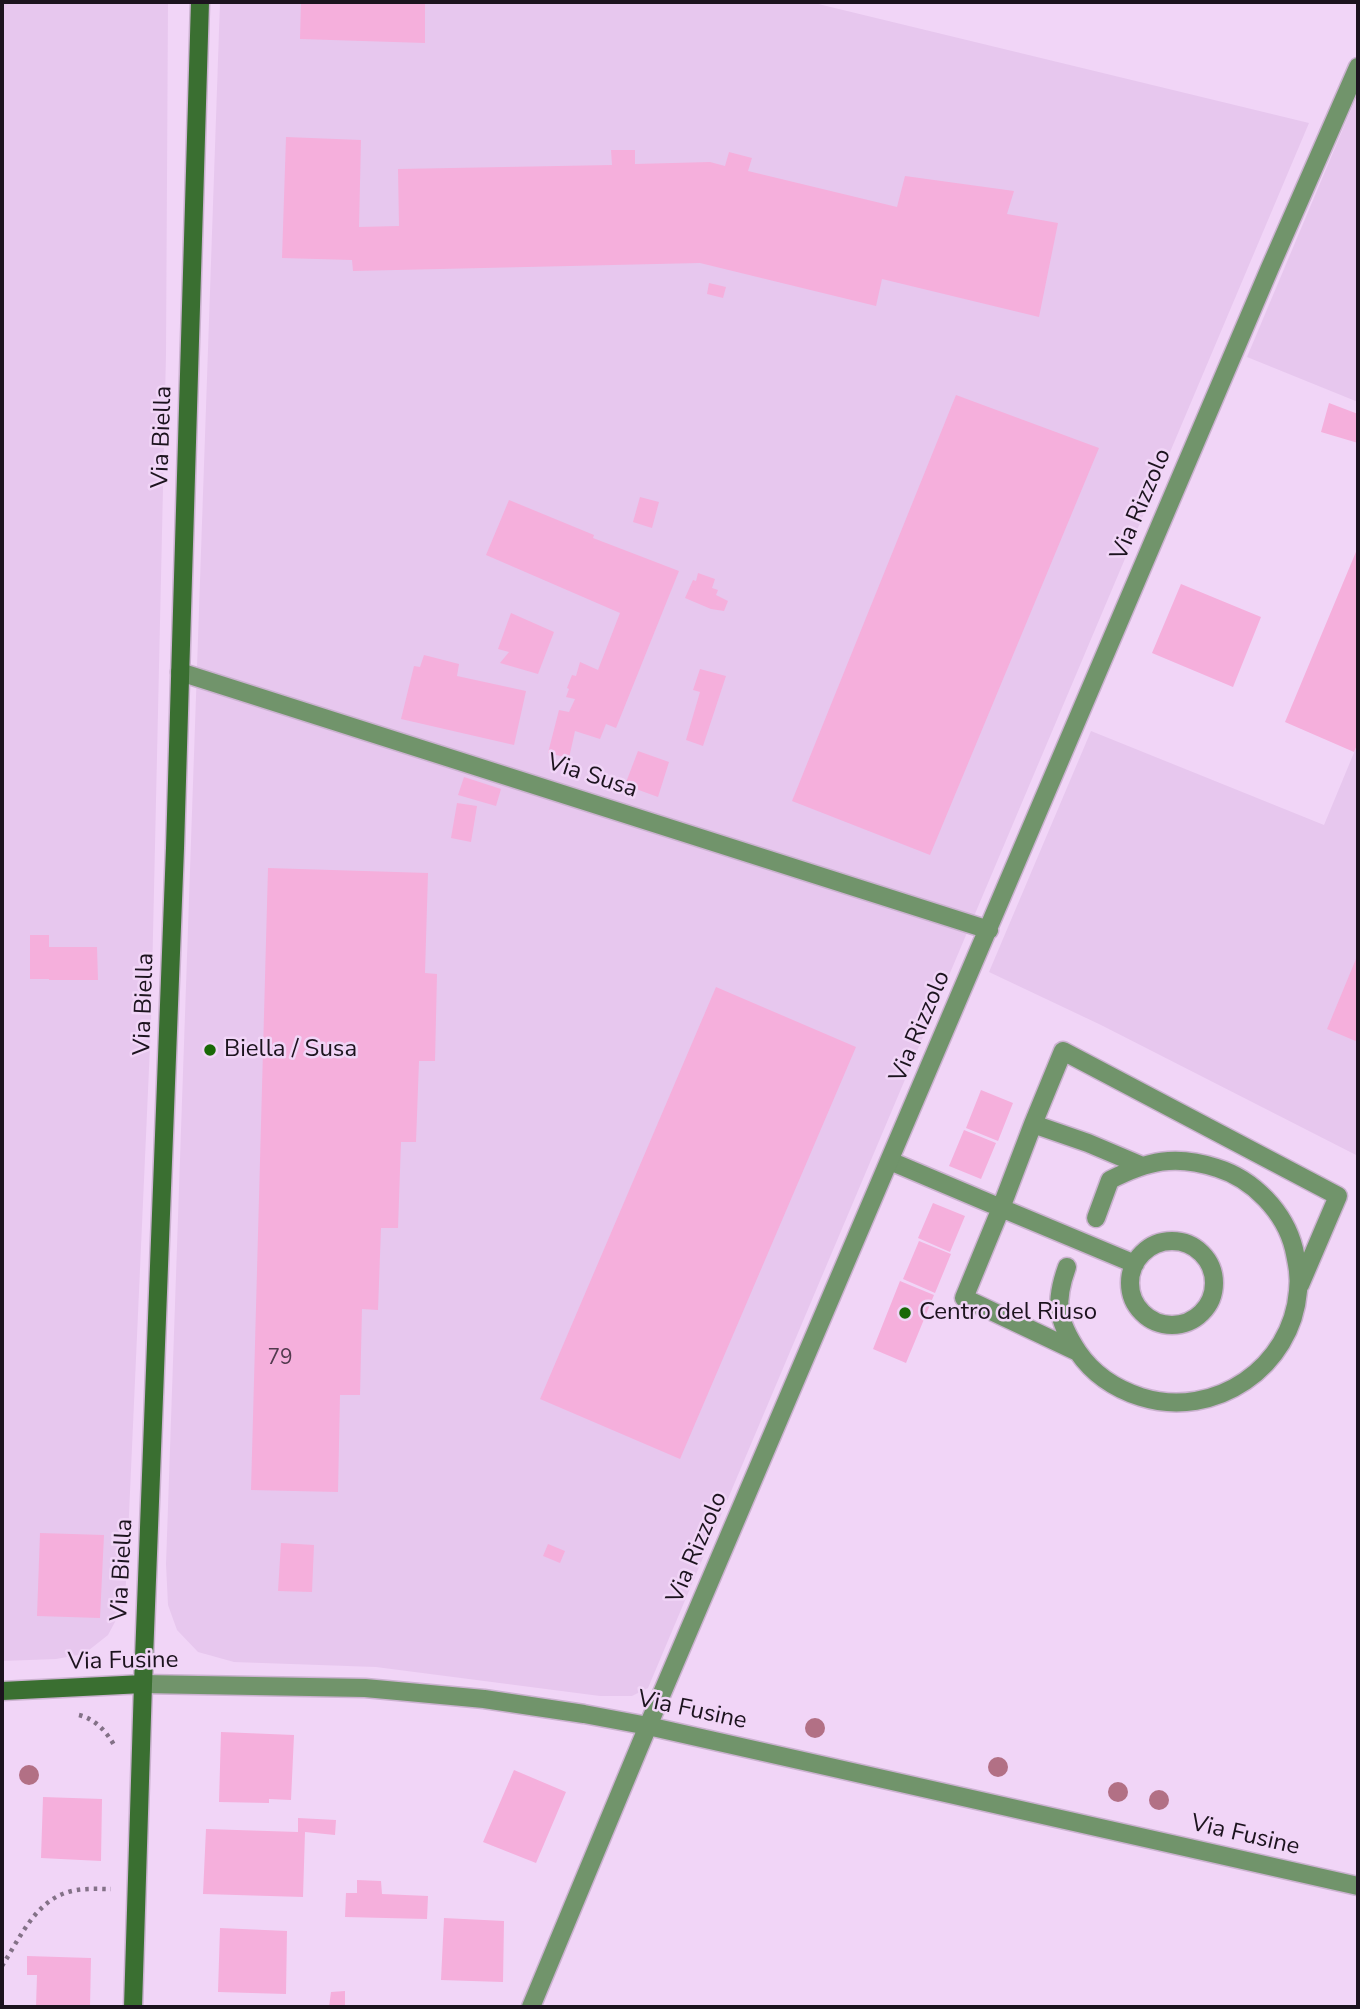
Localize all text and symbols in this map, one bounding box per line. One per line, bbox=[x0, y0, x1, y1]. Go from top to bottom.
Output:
street label: Via Biella bbox=[147, 385, 179, 489]
street label: Via Rizzolo bbox=[1106, 445, 1178, 565]
street label: Via Susa bbox=[543, 749, 641, 805]
street label: Via Biella bbox=[129, 952, 161, 1056]
street label: Via Rizzolo bbox=[885, 967, 957, 1087]
place label: Biella / Susa bbox=[224, 1036, 357, 1064]
marker: Biella / Susa bbox=[202, 1042, 218, 1058]
place label: Centro del Riuso bbox=[919, 1299, 1097, 1327]
marker: Centro del Riuso bbox=[897, 1305, 913, 1321]
house number: 79 bbox=[267, 1346, 293, 1372]
street label: Via Rizzolo bbox=[662, 1488, 734, 1608]
street label: Via Biella bbox=[106, 1518, 140, 1622]
street label: Via Fusine bbox=[67, 1647, 179, 1677]
street label: Via Fusine bbox=[635, 1685, 749, 1737]
street label: Via Fusine bbox=[1188, 1810, 1302, 1862]

